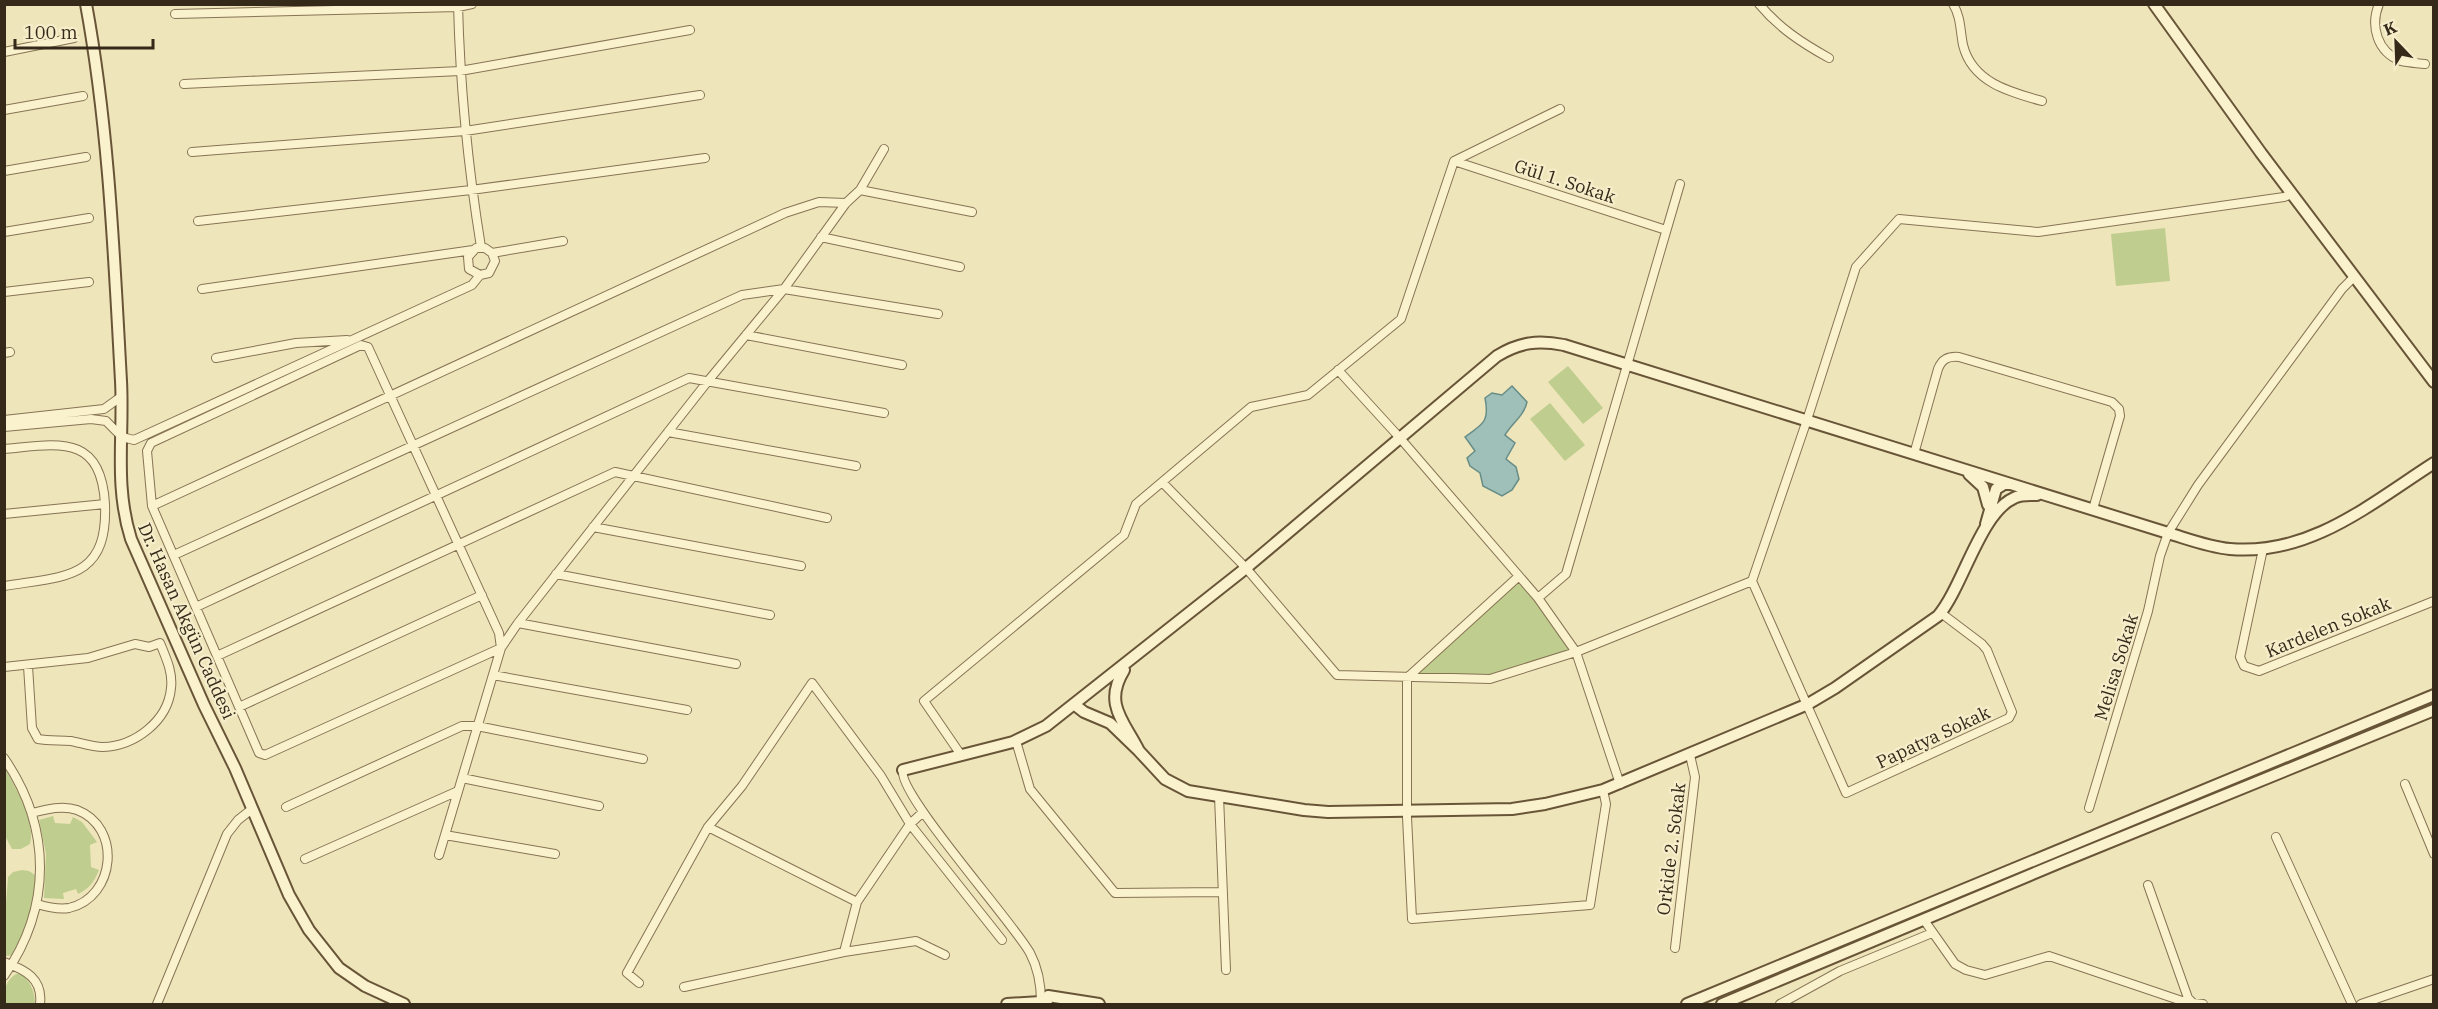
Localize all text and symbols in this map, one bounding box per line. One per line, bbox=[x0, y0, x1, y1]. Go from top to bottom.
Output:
scale bar bbox=[15, 12, 153, 50]
north arrow bbox=[2366, 12, 2426, 72]
text: K bbox=[2381, 16, 2400, 40]
text: 100 m bbox=[24, 21, 78, 44]
street label: Gül 1. Sokak bbox=[1511, 154, 1619, 208]
street label: Dr. Hasan Akgün Caddesi bbox=[133, 519, 241, 723]
street label: Kardelen Sokak bbox=[2262, 591, 2394, 663]
street label: Melisa Sokak bbox=[2089, 610, 2143, 723]
street label: Papatya Sokak bbox=[1872, 700, 1994, 773]
street label: Orkide 2. Sokak bbox=[1651, 781, 1691, 917]

